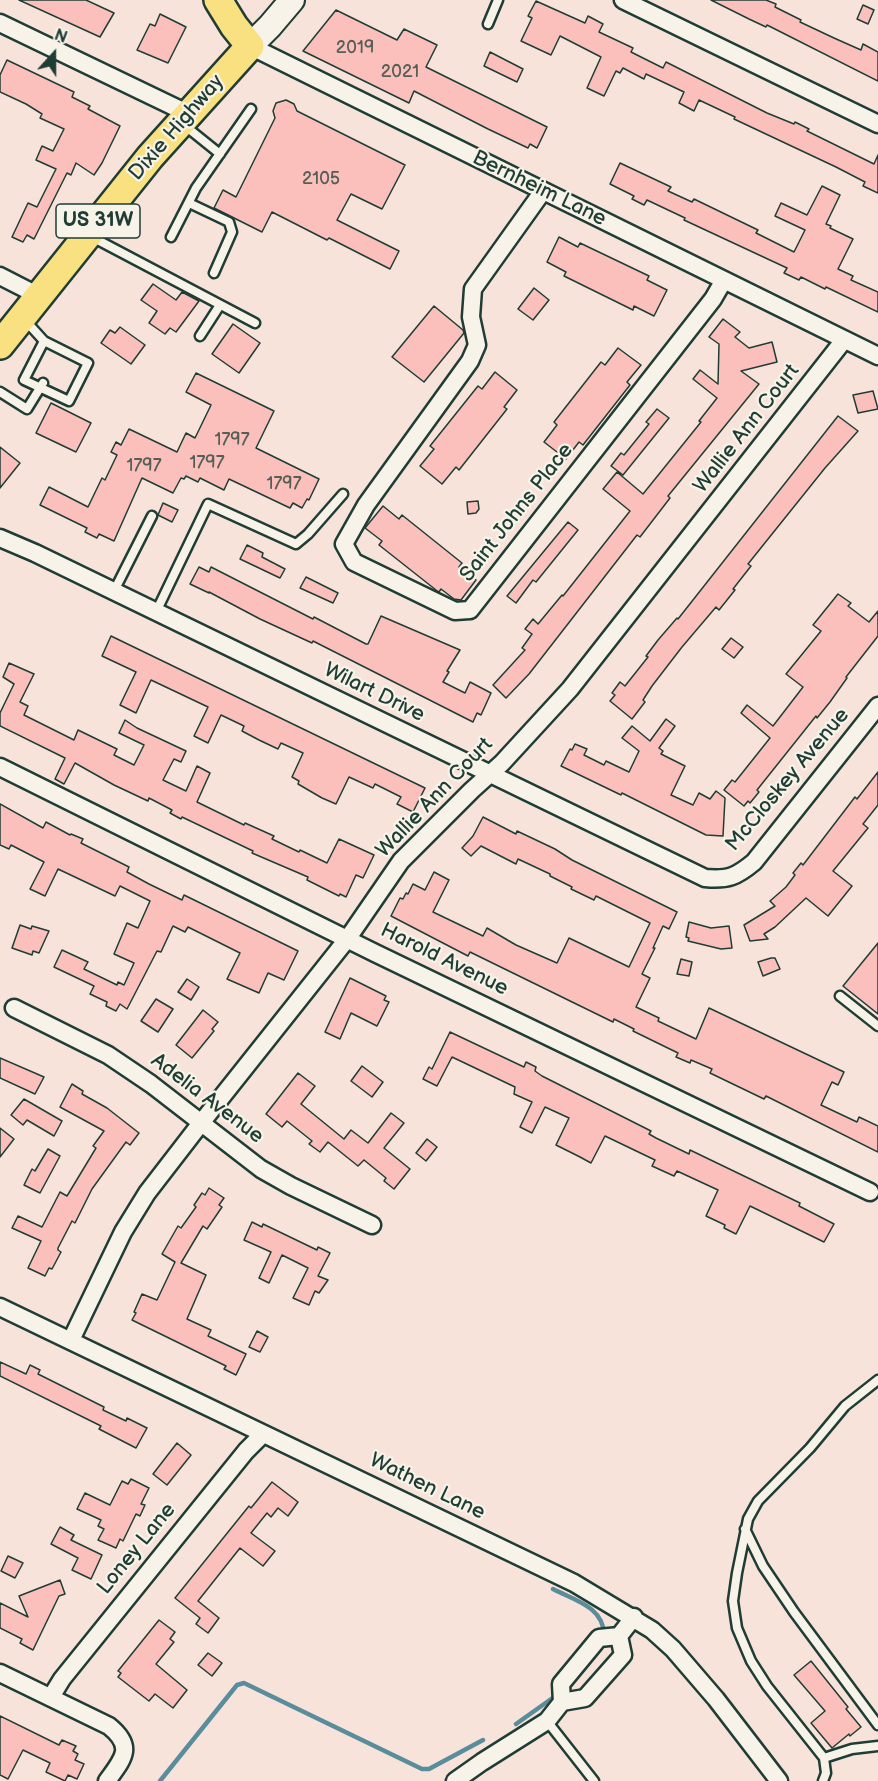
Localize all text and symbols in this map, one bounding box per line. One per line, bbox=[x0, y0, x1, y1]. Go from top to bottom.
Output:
north arrow bbox=[24, 24, 84, 84]
text: N bbox=[52, 26, 70, 48]
house number: 2019 bbox=[336, 37, 374, 59]
house number: 2021 bbox=[381, 61, 419, 83]
street label: Dixie Highway bbox=[124, 70, 230, 186]
street label: Bernheim Lane bbox=[468, 146, 610, 232]
house number: 2105 bbox=[302, 168, 340, 190]
road number: US 31W bbox=[56, 204, 140, 238]
street label: Wallie Ann Court bbox=[689, 359, 805, 499]
house number: 1797 bbox=[214, 429, 250, 451]
street label: Saint Johns Place bbox=[455, 439, 579, 587]
house number: 1797 bbox=[189, 452, 225, 474]
house number: 1797 bbox=[126, 455, 162, 477]
house number: 1797 bbox=[266, 473, 302, 495]
street label: Wilart Drive bbox=[320, 658, 428, 728]
street label: McCloskey Avenue bbox=[721, 703, 855, 857]
street label: Wallie Ann Court bbox=[371, 733, 499, 863]
street label: Harold Avenue bbox=[376, 918, 512, 1002]
street label: Adelia Avenue bbox=[146, 1048, 268, 1150]
street label: Wathen Lane bbox=[365, 1448, 489, 1526]
street label: Loney Lane bbox=[93, 1498, 181, 1600]

